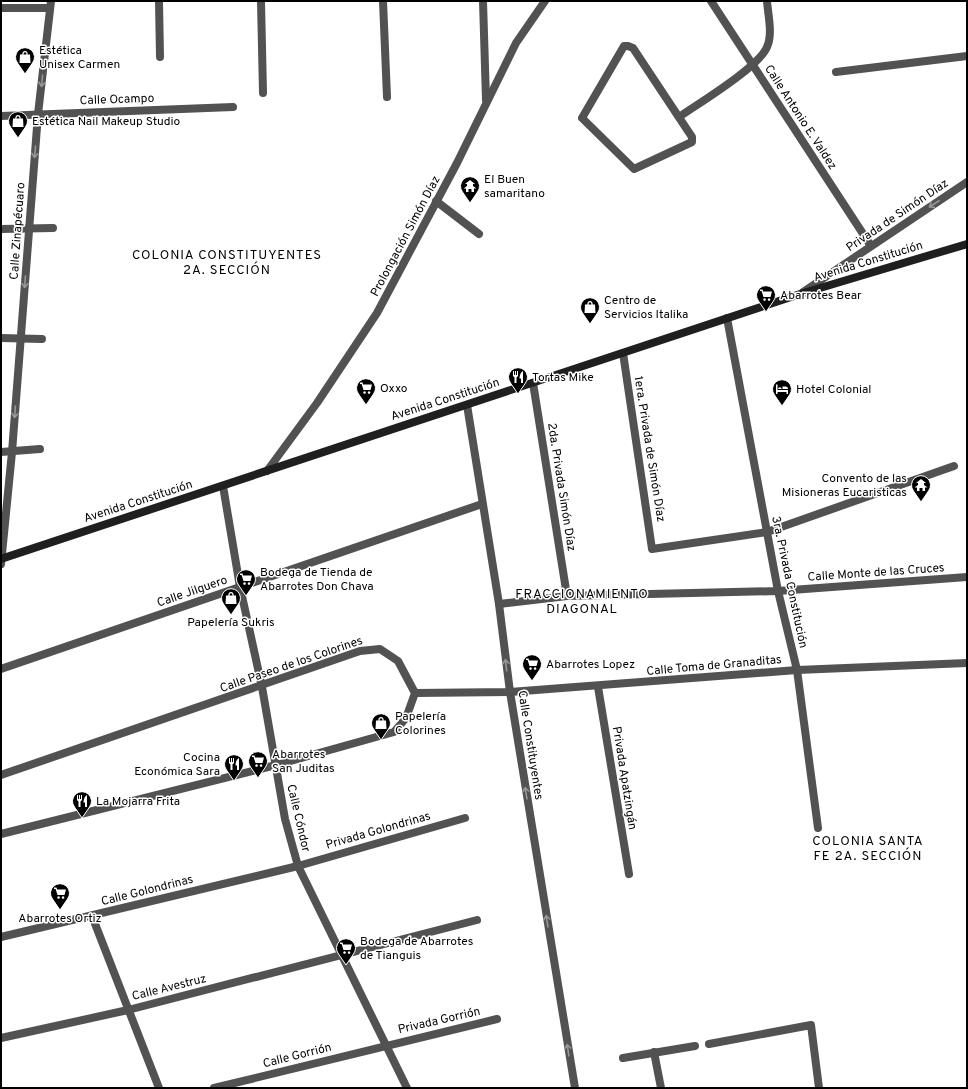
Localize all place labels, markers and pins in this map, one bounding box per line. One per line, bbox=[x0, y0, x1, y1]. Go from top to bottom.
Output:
place label: Estética Unisex Carmen bbox=[39, 43, 120, 73]
shop icon: Estética Unisex Carmen bbox=[14, 46, 36, 74]
shop icon: Estética Nail Makeup Studio bbox=[7, 110, 29, 138]
place label: Estética Nail Makeup Studio bbox=[32, 114, 180, 130]
place label: El Buen samaritano bbox=[484, 172, 545, 202]
temple icon: El Buen samaritano bbox=[459, 175, 481, 203]
supermarket icon: Abarrotes Bear bbox=[755, 284, 777, 312]
place label: Abarrotes Bear bbox=[780, 288, 862, 304]
place label: Centro de Servicios Italika bbox=[604, 293, 688, 323]
shop icon: Centro de Servicios Italika bbox=[579, 296, 601, 324]
restaurant icon: Tortas Mike bbox=[507, 366, 529, 394]
place label: Tortas Mike bbox=[532, 370, 594, 386]
supermarket icon: Oxxo bbox=[355, 377, 377, 405]
hotel icon: Hotel Colonial bbox=[771, 378, 793, 406]
place label: Oxxo bbox=[380, 381, 408, 397]
place label: Hotel Colonial bbox=[796, 382, 871, 398]
place label: Convento de las Misioneras Eucaristicas bbox=[782, 471, 907, 501]
temple icon: Convento de las Misioneras Eucaristicas bbox=[910, 474, 932, 502]
place label: Bodega de Tienda de Abarrotes Don Chava bbox=[260, 565, 374, 595]
supermarket icon: Bodega de Tienda de Abarrotes Don Chava bbox=[235, 568, 257, 596]
shop icon: Papelería Sukris bbox=[220, 587, 242, 615]
place label: Papelería Sukris bbox=[187, 615, 275, 631]
supermarket icon: Abarrotes Lopez bbox=[521, 653, 543, 681]
place label: Abarrotes Lopez bbox=[546, 657, 635, 673]
place label: Papelería Colorines bbox=[395, 709, 446, 739]
shop icon: Papelería Colorines bbox=[370, 712, 392, 740]
place label: Abarrotes San Juditas bbox=[272, 747, 335, 777]
place label: Cocina Económica Sara bbox=[134, 750, 220, 780]
supermarket icon: Abarrotes San Juditas bbox=[247, 750, 269, 778]
restaurant icon: Cocina Económica Sara bbox=[223, 753, 245, 781]
restaurant icon: La Mojarra Frita bbox=[71, 790, 93, 818]
place label: La Mojarra Frita bbox=[96, 794, 180, 810]
supermarket icon: Abarrotes Ortiz bbox=[49, 882, 71, 910]
place label: Abarrotes Ortiz bbox=[18, 911, 102, 927]
place label: Bodega de Abarrotes de Tianguis bbox=[360, 934, 473, 964]
supermarket icon: Bodega de Abarrotes de Tianguis bbox=[335, 937, 357, 965]

